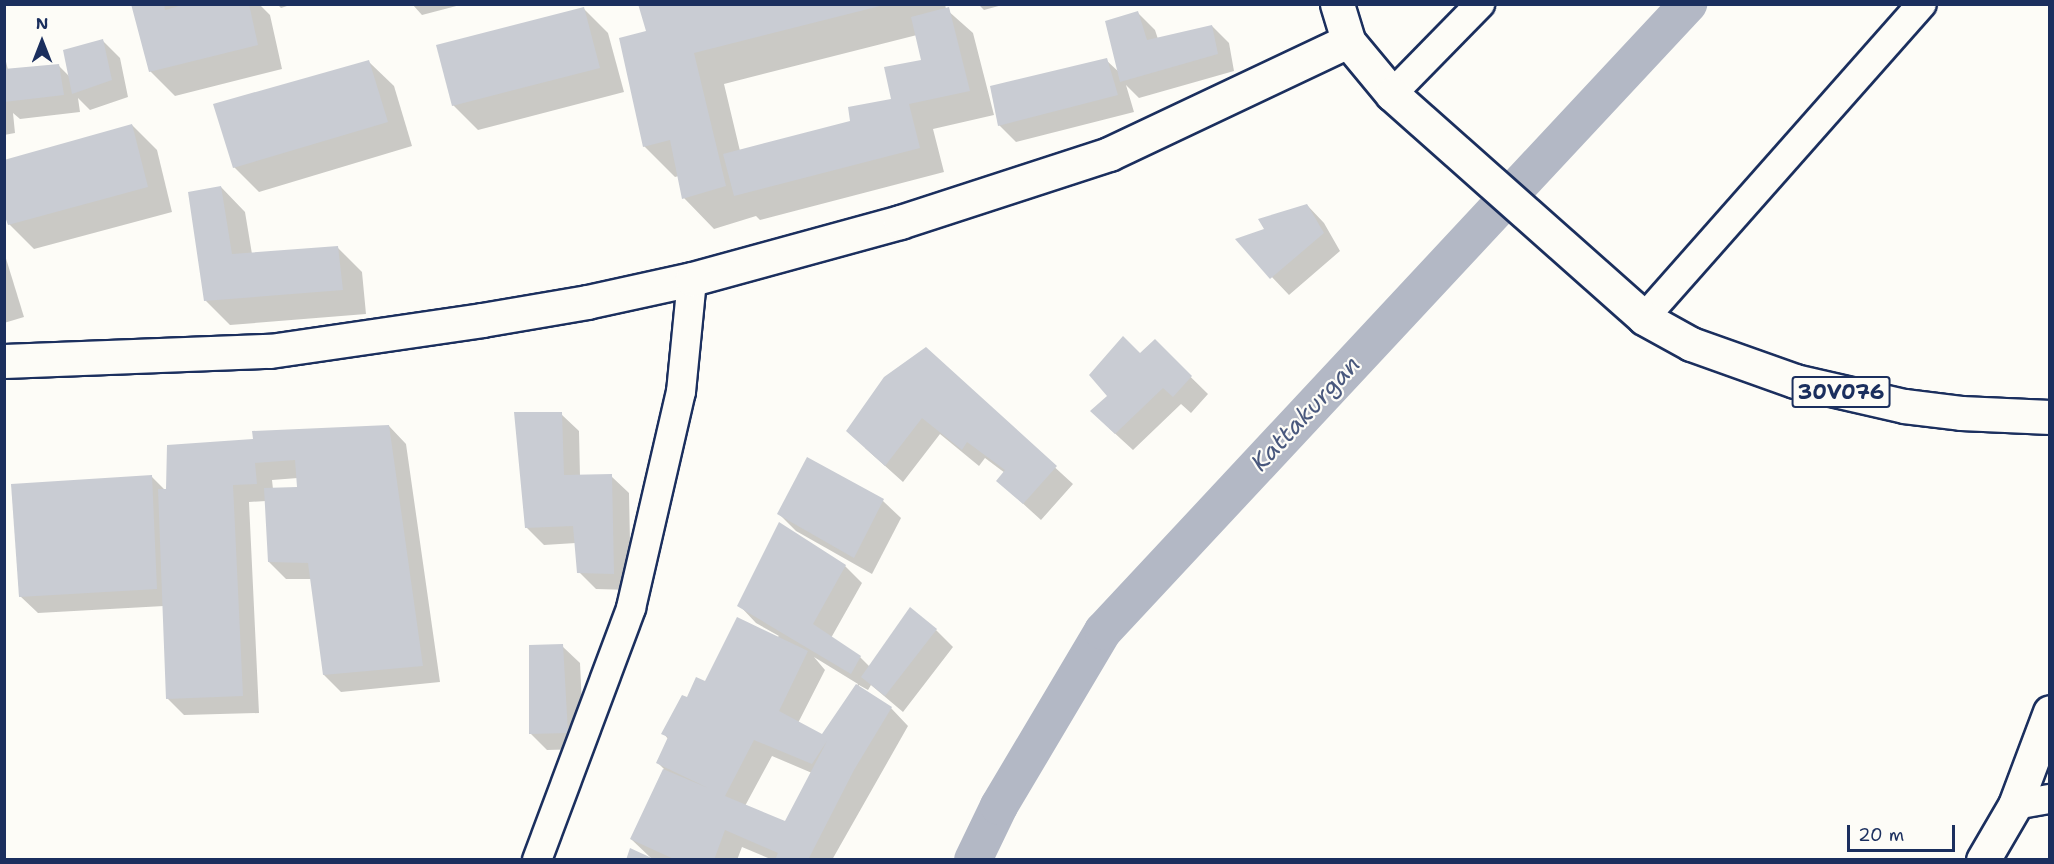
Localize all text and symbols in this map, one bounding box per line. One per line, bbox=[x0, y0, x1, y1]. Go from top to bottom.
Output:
north arrow bbox=[12, 12, 72, 72]
text: N bbox=[36, 13, 48, 34]
water label: Kattakurgan bbox=[1245, 350, 1367, 478]
road number: 30V076 bbox=[1792, 374, 1890, 410]
scale bar bbox=[1850, 813, 1958, 851]
text: 20 m bbox=[1858, 823, 1904, 847]

